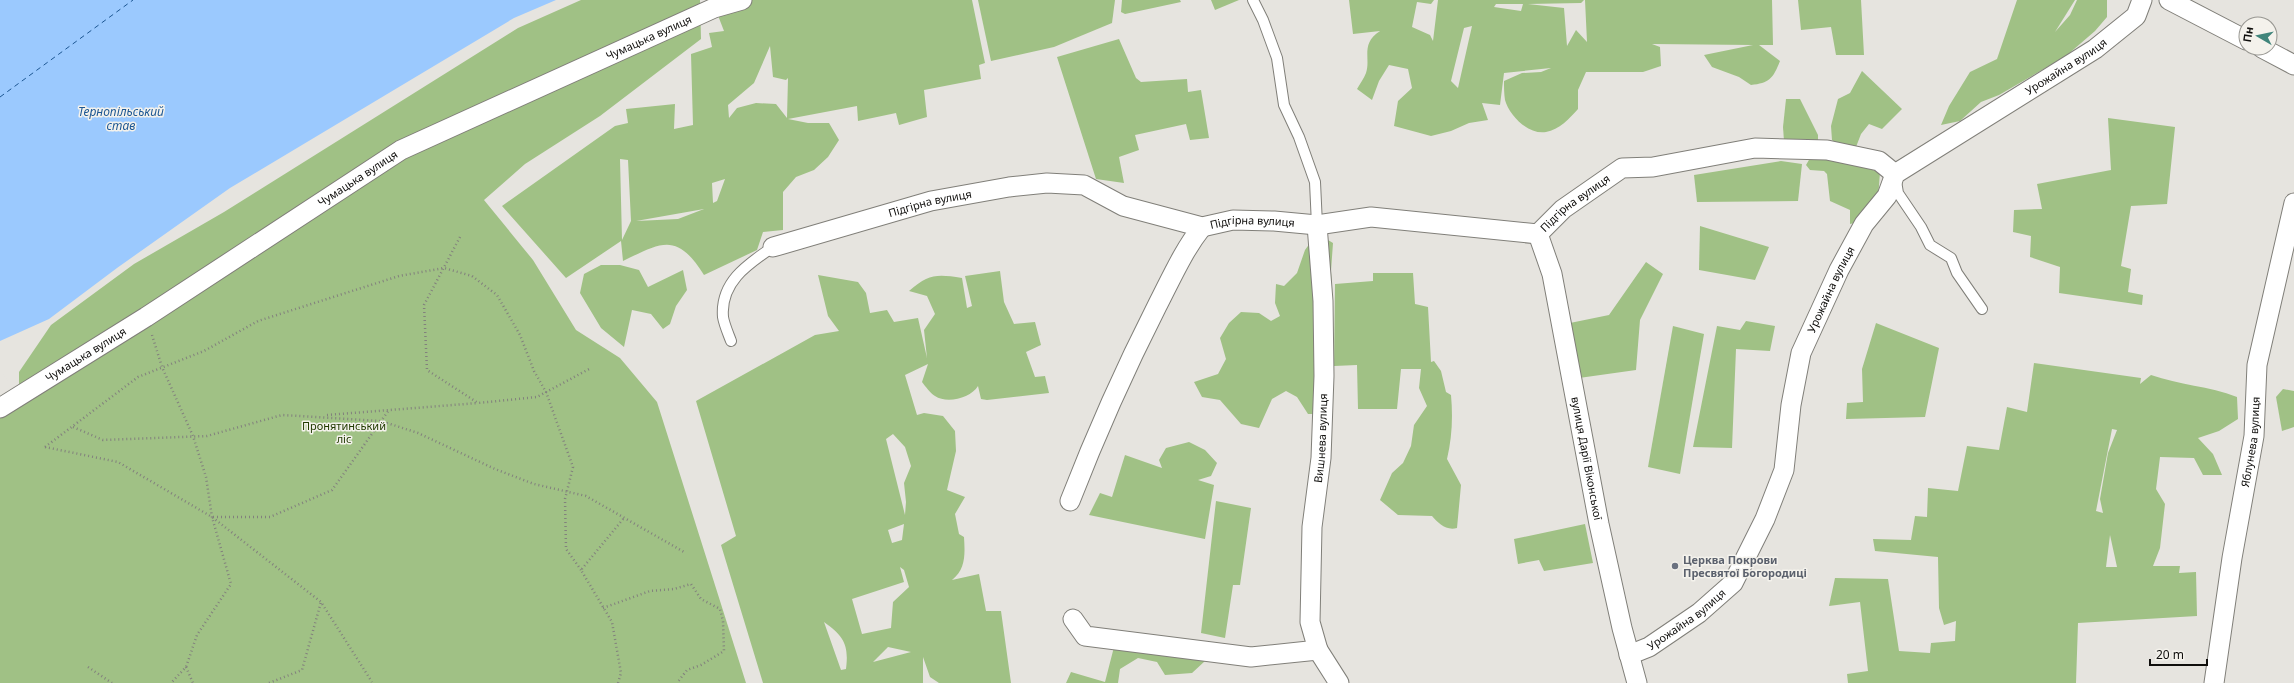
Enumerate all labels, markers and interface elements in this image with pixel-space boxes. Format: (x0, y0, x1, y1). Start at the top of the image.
street label: Чумацька вулиця (603, 11, 694, 63)
north arrow (2238, 16, 2278, 56)
text: Пн (2239, 25, 2256, 43)
street label: Урожайна вулиця (2022, 35, 2110, 98)
water label: Тернопільський став (78, 103, 164, 134)
street label: Чумацька вулиця (315, 146, 400, 210)
street label: Підгірна вулиця (1536, 171, 1613, 235)
street label: Підгірна вулиця (886, 186, 973, 220)
street label: Підгірна вулиця (1208, 212, 1295, 232)
street label: Урожайна вулиця (1803, 243, 1858, 335)
street label: Чумацька вулиця (42, 323, 129, 385)
street label: Вишнева вулиця (1310, 393, 1330, 484)
street label: вулиця Дарії Віконської (1568, 395, 1606, 521)
street label: Яблунева вулиця (2237, 396, 2263, 488)
park label: Пронятинський ліс (302, 418, 386, 446)
place label: Церква Покрови Пресвятої Богородиці (1683, 552, 1807, 580)
marker: Церква Покрови Пресвятої Богородиці (1670, 561, 1680, 571)
street label: Урожайна вулиця (1644, 585, 1728, 653)
scale bar (2150, 641, 2207, 667)
text: 20 m (2156, 646, 2184, 663)

